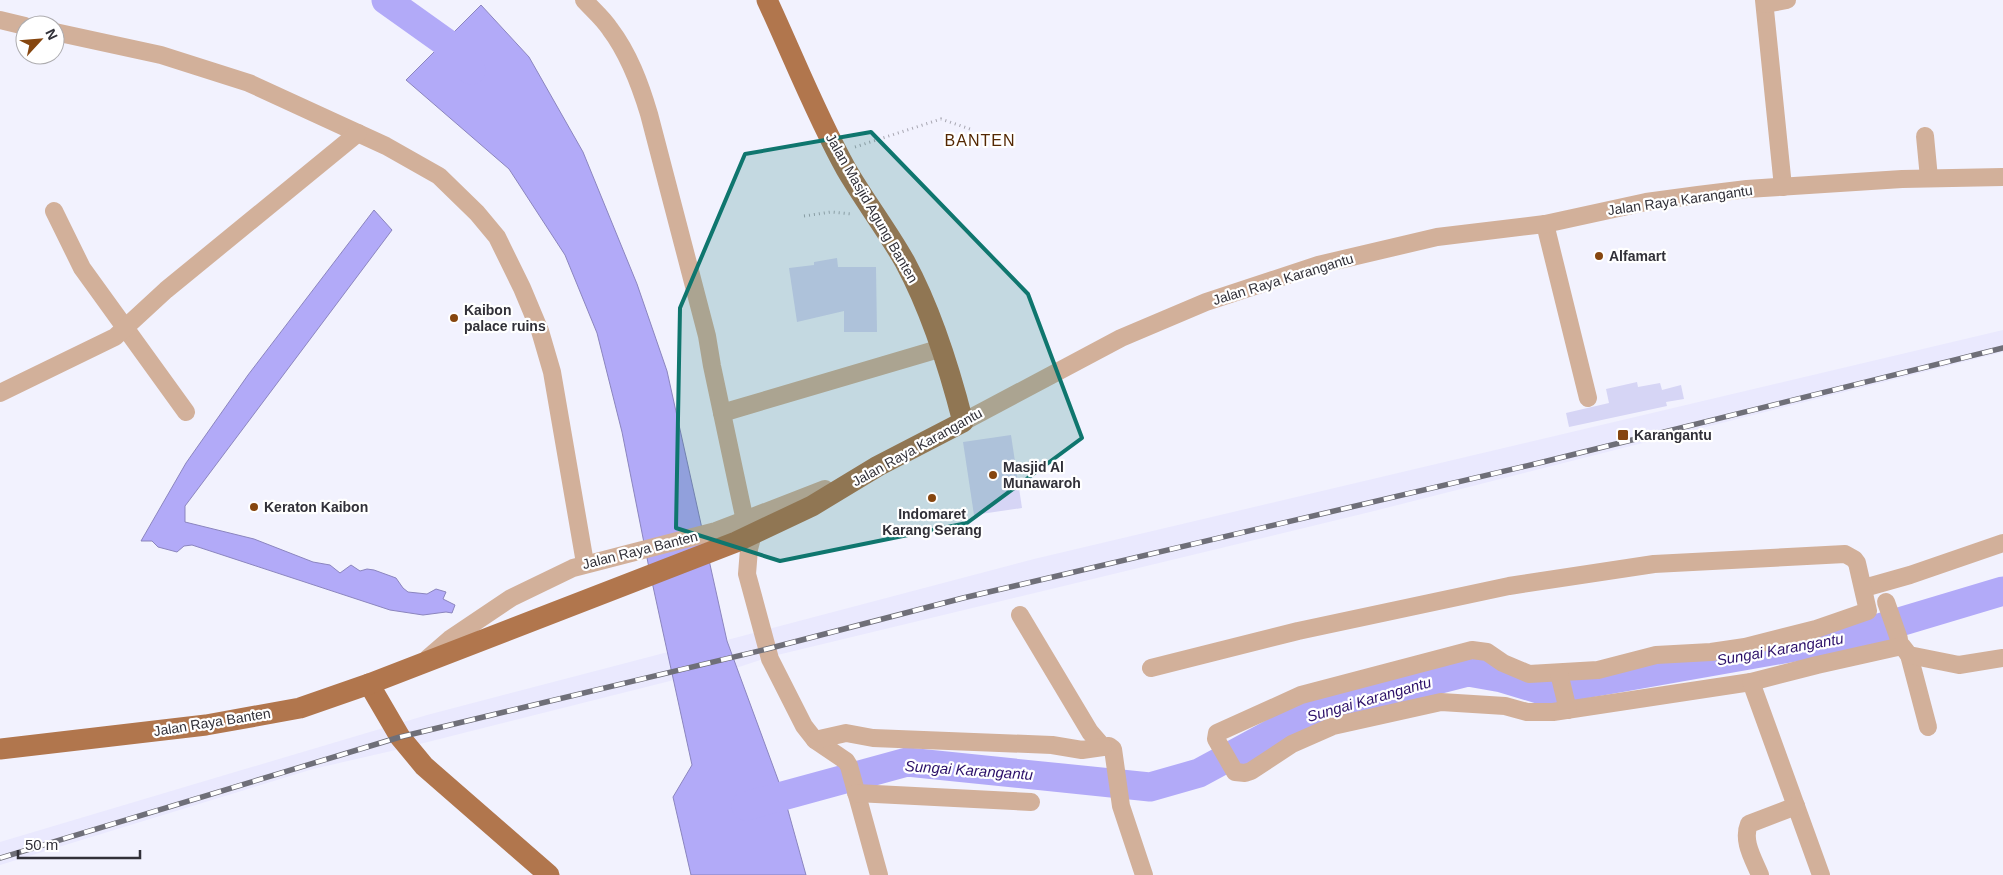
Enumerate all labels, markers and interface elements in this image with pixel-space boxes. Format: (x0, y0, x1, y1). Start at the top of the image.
north arrow (15, 15, 65, 65)
text: N (42, 26, 61, 42)
street label: Jalan Masjid Agung Banten (823, 131, 921, 285)
district label: BANTEN (945, 132, 1015, 149)
street label: Jalan Raya Karangantu (1606, 182, 1754, 218)
place label: Alfamart (1609, 248, 1666, 264)
street label: Jalan Raya Karangantu (1211, 250, 1355, 308)
marker: Alfamart (1593, 250, 1605, 262)
place label: Kaibon palace ruins (464, 302, 546, 334)
marker: Kaibon palace ruins (448, 312, 460, 324)
street label: Jalan Raya Karangantu (849, 405, 985, 489)
place label: Karangantu (1634, 427, 1712, 443)
marker: Karangantu (1616, 428, 1630, 442)
place label: Masjid Al Munawaroh (1003, 459, 1081, 491)
marker: Masjid Al Munawaroh (987, 469, 999, 481)
marker: Indomaret Karang Serang (926, 492, 938, 504)
place label: Keraton Kaibon (264, 499, 368, 515)
marker: Keraton Kaibon (248, 501, 260, 513)
place label: Indomaret Karang Serang (882, 506, 982, 538)
street label: Jalan Raya Banten (581, 528, 699, 572)
water label: Sungai Karangantu (1715, 629, 1845, 669)
water label: Sungai Karangantu (1305, 673, 1434, 725)
street label: Jalan Raya Banten (152, 705, 272, 739)
water label: Sungai Karangantu (904, 757, 1034, 783)
scale bar (18, 828, 140, 860)
text: 50 m (25, 836, 58, 853)

